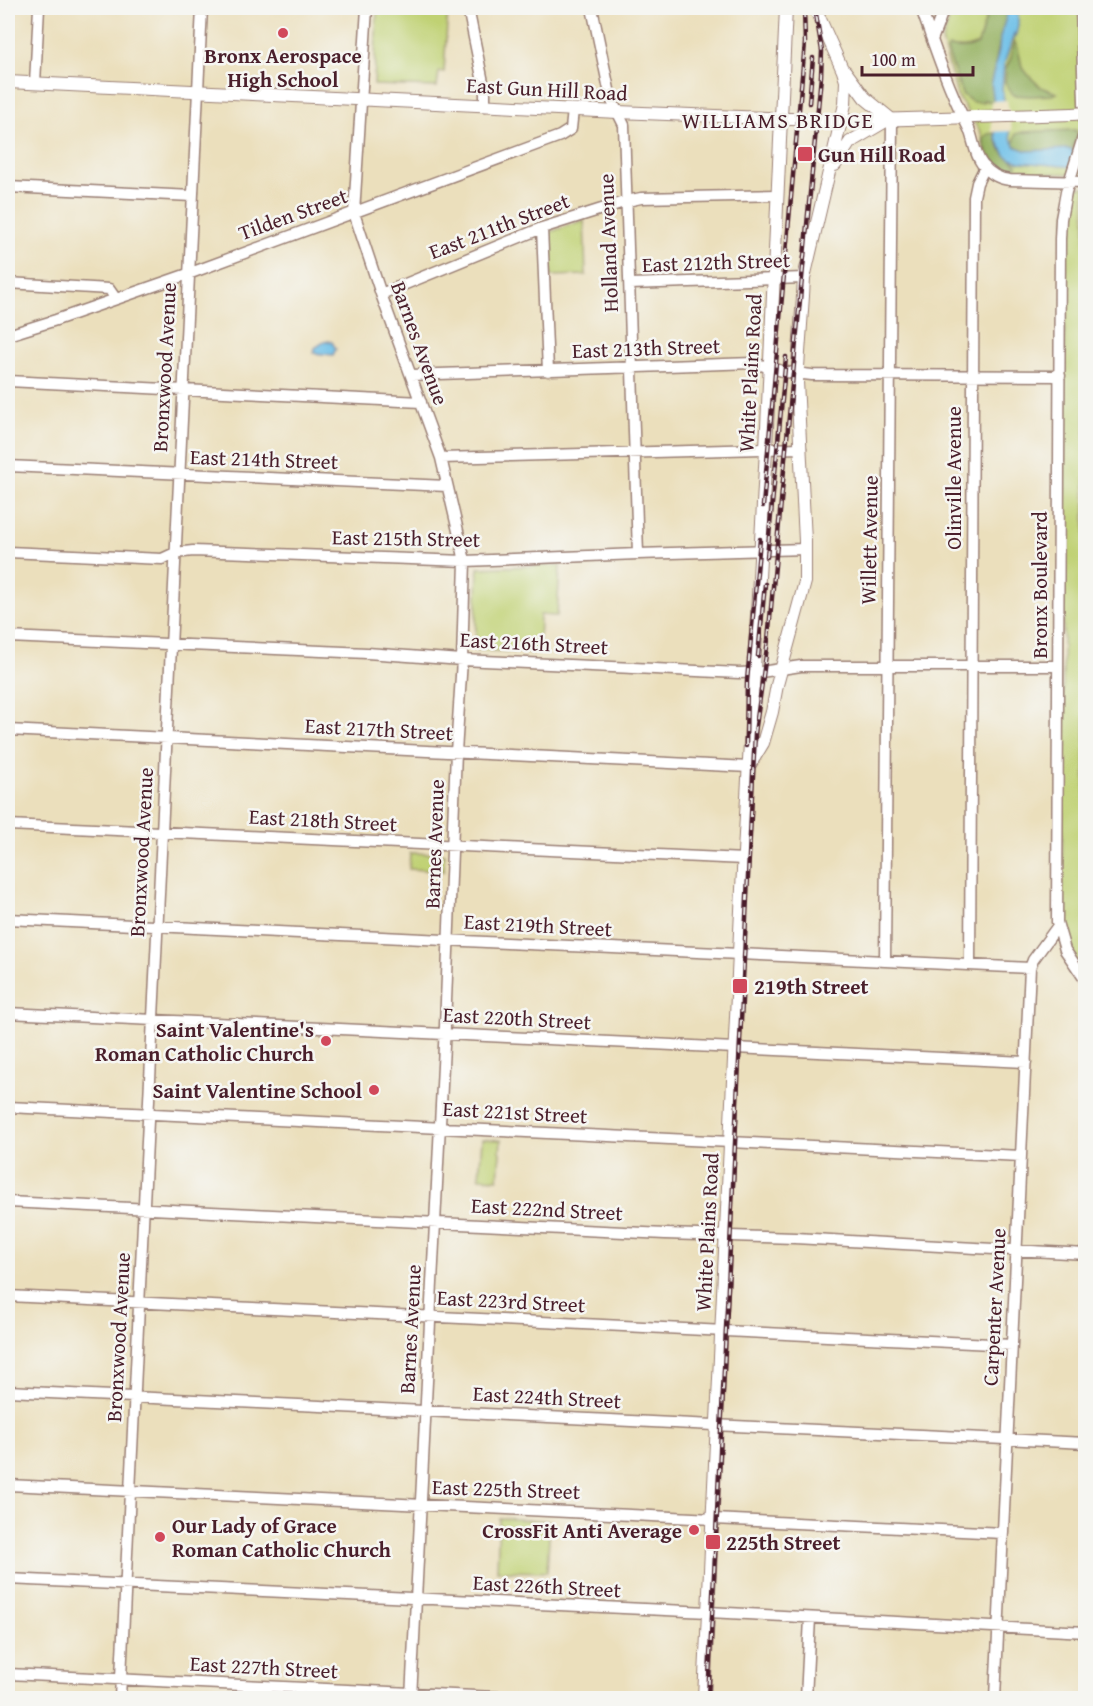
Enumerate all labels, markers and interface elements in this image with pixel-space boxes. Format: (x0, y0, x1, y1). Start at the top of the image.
marker: Bronx Aerospace High School (276, 26, 290, 40)
scale bar (862, 39, 973, 77)
place label: Bronx Aerospace High School (204, 40, 362, 95)
text: 100 m (871, 46, 916, 73)
street label: East Gun Hill Road (466, 69, 629, 109)
district label: WILLIAMS BRIDGE (682, 104, 874, 136)
place label: Gun Hill Road (818, 139, 946, 170)
marker: Gun Hill Road (796, 145, 814, 163)
street label: Holland Avenue (590, 173, 626, 313)
street label: Tilden Street (234, 180, 352, 248)
street label: East 211th Street (424, 185, 574, 267)
street label: East 212th Street (641, 244, 791, 280)
street label: Barnes Avenue (383, 277, 457, 409)
street label: Bronxwood Avenue (144, 281, 184, 453)
street label: White Plains Road (730, 292, 770, 453)
street label: East 213th Street (571, 330, 721, 366)
street label: Olinville Avenue (938, 406, 969, 550)
street label: East 214th Street (189, 441, 339, 477)
street label: Willett Avenue (852, 475, 886, 605)
street label: Bronx Boulevard (1024, 510, 1055, 659)
street label: East 215th Street (332, 521, 481, 555)
street label: East 216th Street (459, 624, 609, 662)
street label: East 217th Street (304, 710, 454, 748)
street label: Bronxwood Avenue (121, 766, 161, 938)
street label: Barnes Avenue (416, 779, 452, 909)
street label: East 218th Street (248, 801, 398, 839)
street label: East 219th Street (463, 906, 613, 944)
place label: 219th Street (754, 971, 869, 1002)
marker: 219th Street (731, 977, 749, 995)
street label: East 220th Street (442, 999, 592, 1037)
place label: Saint Valentine's Roman Catholic Church (95, 1014, 315, 1069)
marker: Saint Valentine's Roman Catholic Church (319, 1034, 333, 1048)
place label: Saint Valentine School (152, 1075, 362, 1106)
marker: Saint Valentine School (367, 1083, 381, 1097)
street label: East 221st Street (442, 1093, 589, 1131)
street label: White Plains Road (687, 1151, 727, 1312)
street label: East 222nd Street (470, 1190, 624, 1228)
street label: Carpenter Avenue (974, 1227, 1014, 1387)
street label: Bronxwood Avenue (98, 1251, 138, 1423)
street label: Barnes Avenue (391, 1263, 429, 1395)
street label: East 223rd Street (436, 1282, 587, 1320)
street label: East 224th Street (472, 1378, 622, 1416)
street label: East 225th Street (431, 1471, 581, 1507)
place label: Our Lady of Grace Roman Catholic Church (172, 1510, 392, 1565)
place label: CrossFit Anti Average (482, 1515, 682, 1546)
marker: CrossFit Anti Average (687, 1523, 701, 1537)
place label: 225th Street (726, 1527, 841, 1558)
marker: Our Lady of Grace Roman Catholic Church (153, 1530, 167, 1544)
marker: 225th Street (704, 1533, 722, 1551)
street label: East 226th Street (472, 1567, 622, 1605)
street label: East 227th Street (189, 1648, 339, 1686)

